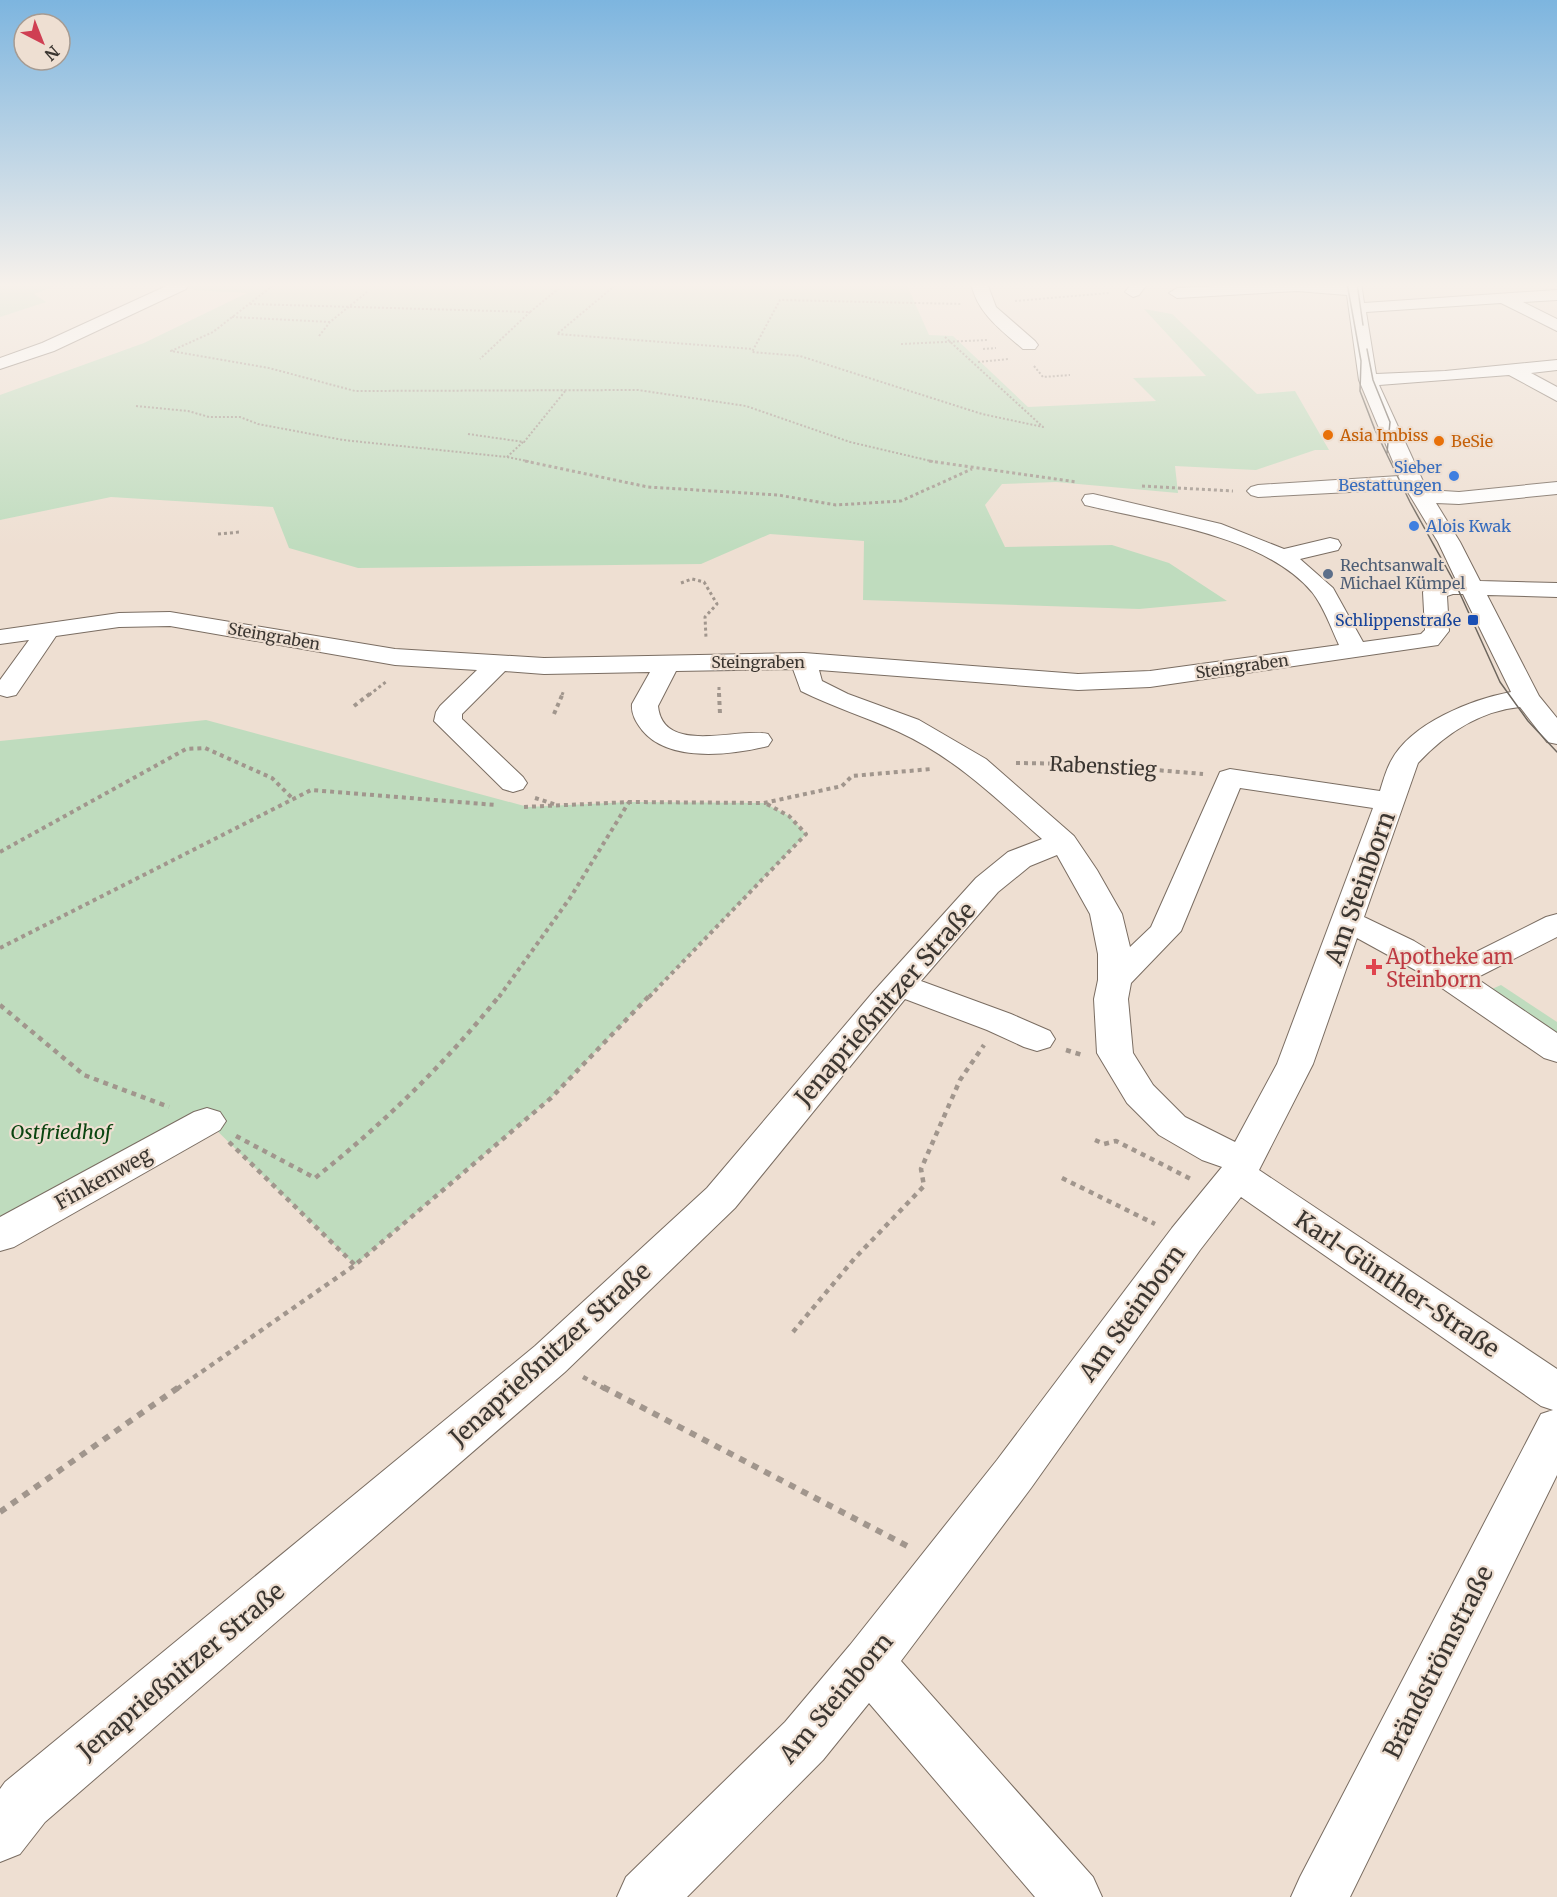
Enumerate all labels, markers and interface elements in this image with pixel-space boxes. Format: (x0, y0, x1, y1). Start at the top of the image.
north arrow (12, 12, 72, 72)
text: N (40, 41, 63, 65)
place label: Asia Imbiss (1339, 425, 1429, 445)
marker: Asia Imbiss (1321, 428, 1335, 442)
place label: BeSie (1451, 431, 1493, 451)
marker: BeSie (1432, 434, 1446, 448)
place label: Sieber Bestattungen (1338, 457, 1442, 495)
marker: Sieber Bestattungen (1447, 469, 1461, 483)
place label: Alois Kwak (1425, 516, 1512, 536)
marker: Alois Kwak (1407, 519, 1421, 533)
place label: Rechtsanwalt Michael Kümpel (1340, 555, 1465, 593)
marker: Rechtsanwalt Michael Kümpel (1321, 567, 1335, 581)
place label: Schlippenstraße (1335, 610, 1461, 630)
marker: Schlippenstraße (1466, 613, 1480, 627)
street label: Steingraben (226, 618, 322, 654)
street label: Steingraben (1194, 650, 1290, 682)
street label: Steingraben (711, 652, 805, 672)
street label: Rabenstieg (1049, 751, 1157, 781)
street label: Am Steinborn (1318, 807, 1402, 970)
street label: Jenaprießnitzer Straße (787, 896, 982, 1113)
place label: Apotheke am Steinborn (1385, 944, 1514, 992)
marker: Apotheke am Steinborn (1367, 960, 1381, 974)
park label: Ostfriedhof (10, 1119, 114, 1144)
street label: Finkenweg (50, 1141, 156, 1215)
street label: Karl-Günther-Straße (1289, 1204, 1505, 1364)
street label: Am Steinborn (1072, 1239, 1192, 1388)
street label: Jenaprießnitzer Straße (442, 1255, 657, 1453)
street label: Brändströmstraße (1376, 1560, 1500, 1764)
street label: Jenaprießnitzer Straße (71, 1576, 291, 1767)
street label: Am Steinborn (772, 1626, 900, 1770)

